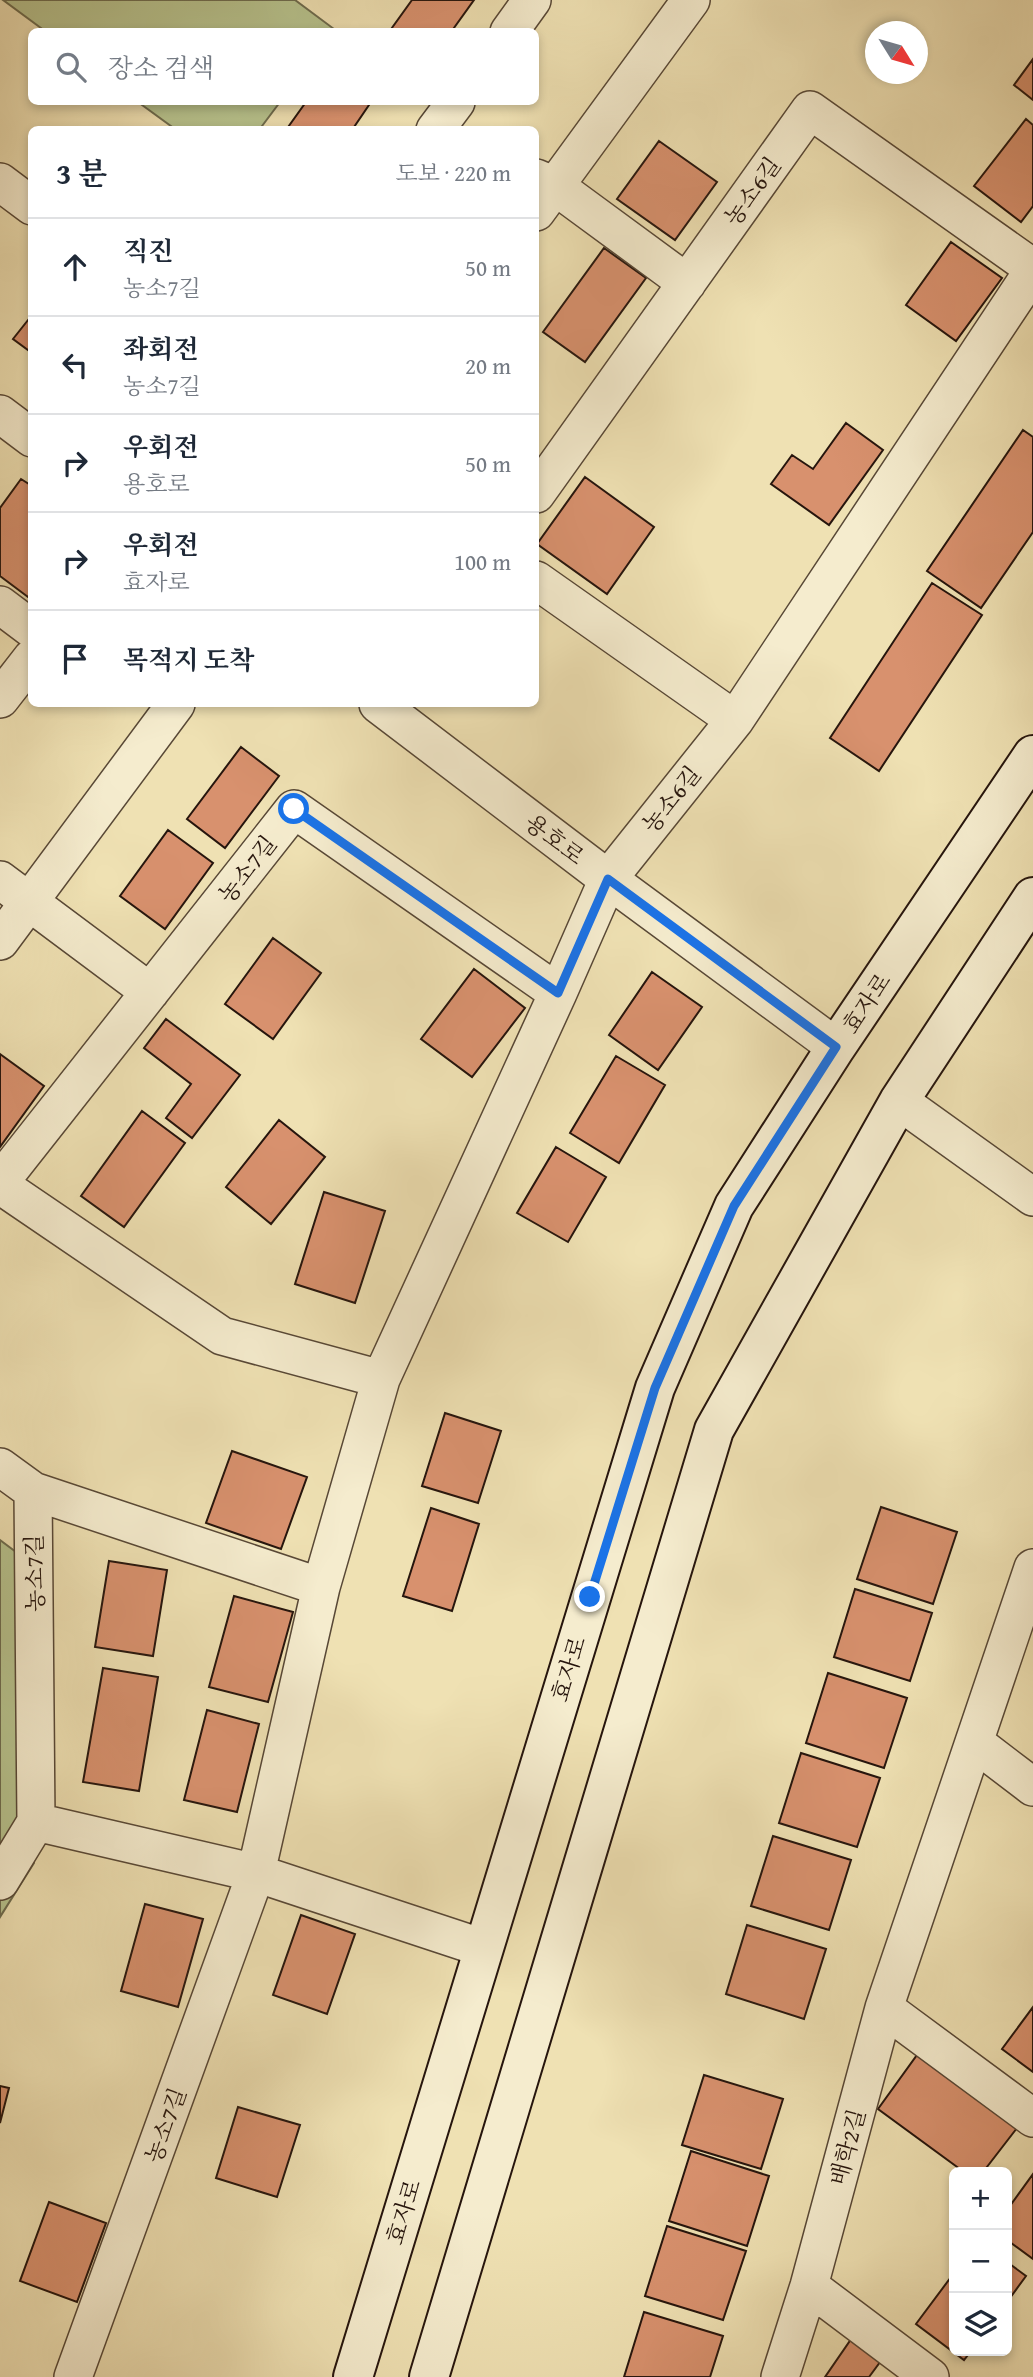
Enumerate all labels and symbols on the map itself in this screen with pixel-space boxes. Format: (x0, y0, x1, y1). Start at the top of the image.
north arrow (865, 21, 928, 84)
street label: 농소6길 (716, 150, 788, 232)
street label: 농소6길 (634, 758, 708, 840)
route start (278, 793, 309, 824)
street label: 용호로 (518, 806, 592, 872)
street label: 농소7길 (210, 828, 284, 910)
street label: 효자로 (834, 966, 898, 1040)
street label: 농소7길 (17, 1534, 51, 1612)
route end (574, 1581, 605, 1612)
street label: 효자로 (542, 1632, 594, 1706)
street label: 농소7길 (136, 2083, 194, 2167)
street label: 배학2길 (821, 2105, 873, 2189)
street label: 효자로 (377, 2175, 429, 2249)

